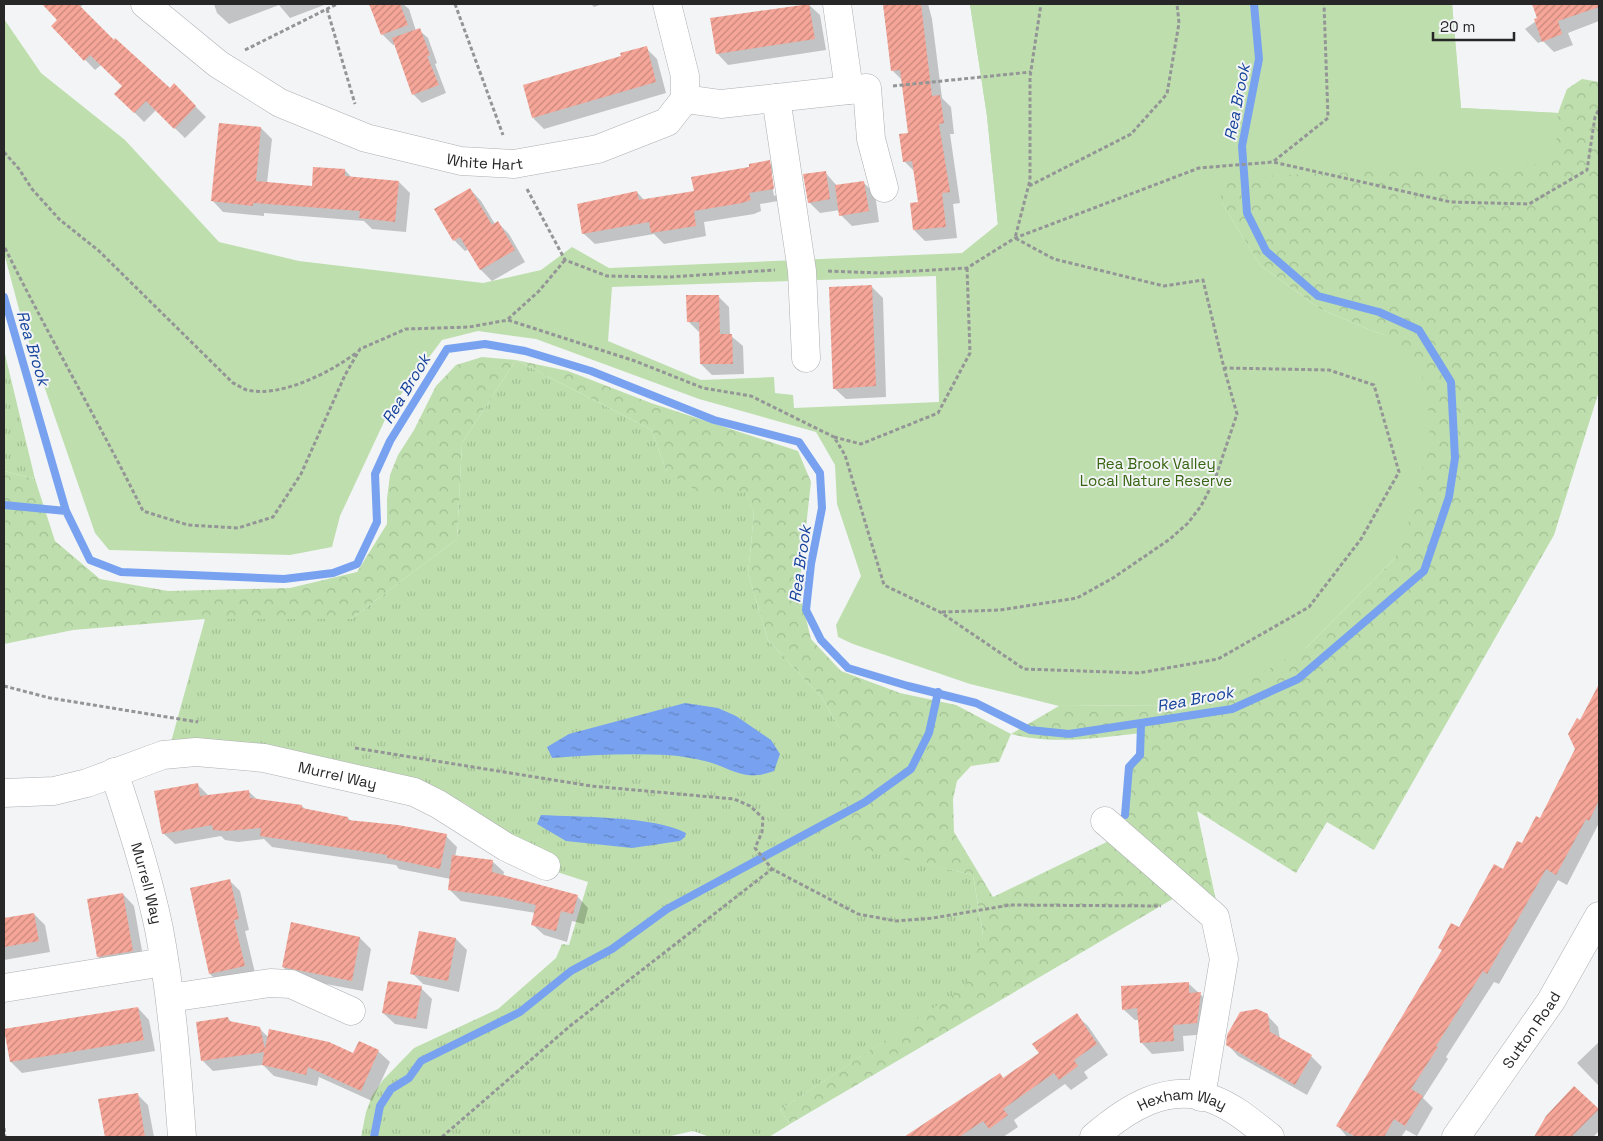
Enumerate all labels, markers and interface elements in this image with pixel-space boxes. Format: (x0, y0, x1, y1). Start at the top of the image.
scale bar (1433, 10, 1514, 42)
text: 20 m (1440, 17, 1475, 36)
water label: Rea Brook (1219, 60, 1255, 142)
street label: White Hart (445, 148, 524, 174)
water label: Rea Brook (12, 308, 55, 390)
water label: Rea Brook (377, 348, 436, 428)
park label: Rea Brook Valley Local Nature Reserve (1080, 454, 1232, 490)
water label: Rea Brook (784, 522, 816, 604)
water label: Rea Brook (1155, 681, 1237, 717)
street label: Murrel Way (297, 757, 379, 793)
street label: Murrell Way (127, 840, 167, 926)
street label: Sutton Road (1498, 988, 1564, 1072)
street label: Hexham Way (1134, 1084, 1230, 1114)

